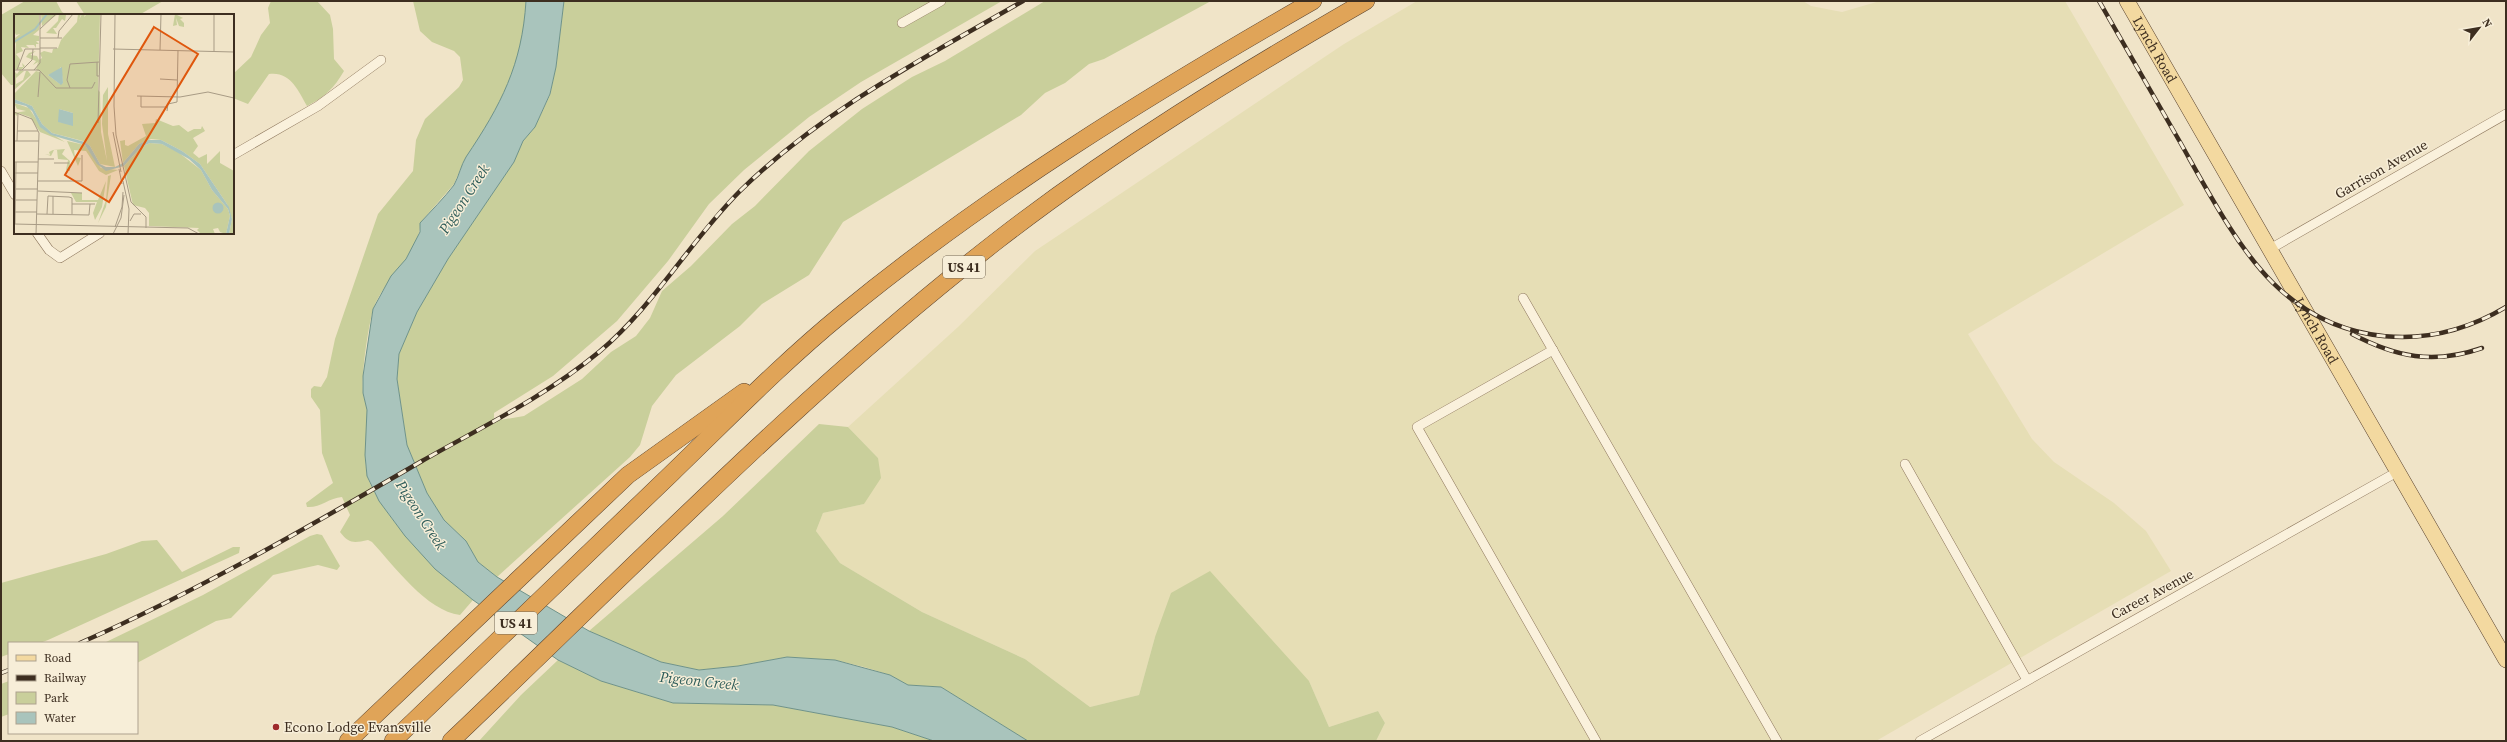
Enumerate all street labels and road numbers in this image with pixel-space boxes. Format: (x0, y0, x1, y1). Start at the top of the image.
street label: Lynch Road (2128, 13, 2182, 87)
street label: Garrison Avenue (2331, 134, 2431, 204)
road number: US 41 (943, 256, 985, 278)
street label: Lynch Road (2289, 293, 2344, 367)
street label: Career Avenue (2107, 564, 2197, 624)
road number: US 41 (495, 612, 537, 634)

